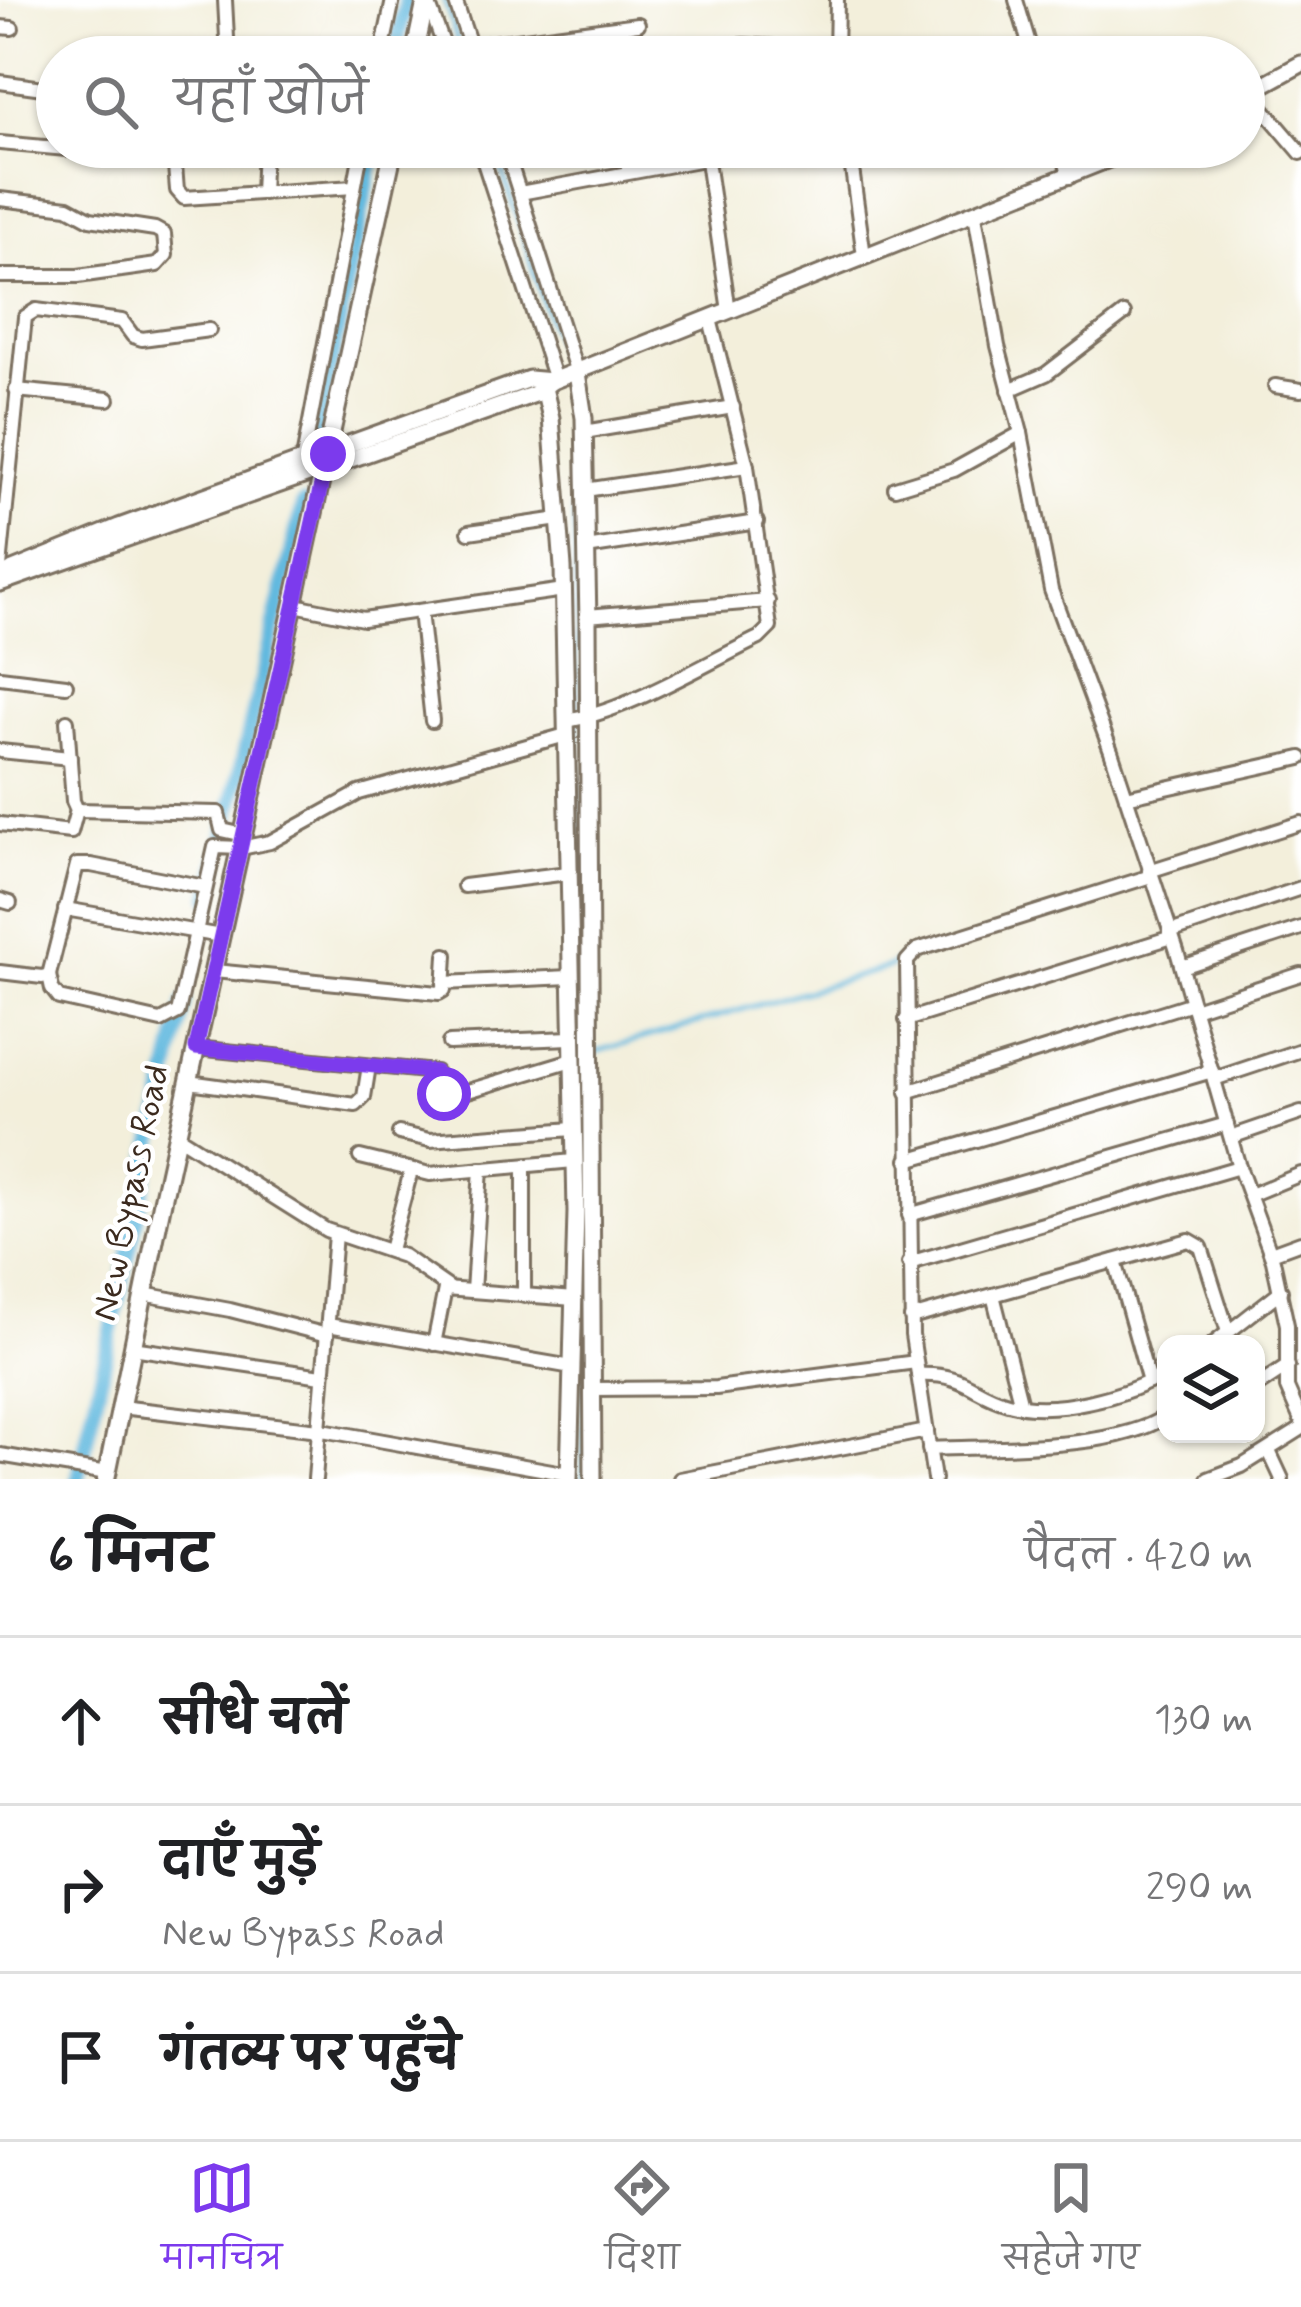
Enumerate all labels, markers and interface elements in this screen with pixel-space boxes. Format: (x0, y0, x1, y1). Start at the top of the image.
search box (36, 36, 1265, 168)
icon: search (78, 69, 144, 135)
text: यहाँ खोजें (174, 72, 368, 131)
route end (301, 427, 355, 481)
street label: New Bypass Road (82, 1061, 182, 1325)
route start (417, 1067, 471, 1121)
map controls (1157, 1335, 1265, 1443)
button: layers (1157, 1335, 1265, 1443)
text: 6 मिनट (48, 1524, 212, 1590)
text: पैदल · 420 m (1024, 1532, 1253, 1583)
icon: ahead (48, 1688, 114, 1754)
text: सीधे चलें (162, 1691, 347, 1750)
text: 130 m (1154, 1695, 1253, 1746)
text: दाएँ मुड़ें (162, 1833, 319, 1892)
icon: right (48, 1856, 114, 1922)
text: 290 m (1146, 1863, 1253, 1914)
text: New Bypass Road (162, 1909, 444, 1960)
icon: arrive (48, 2024, 114, 2090)
text: गंतव्य पर पहुँचे (162, 2027, 460, 2086)
tab: मानचित्र (161, 2155, 282, 2294)
tab: दिशा (605, 2155, 680, 2294)
tab: सहेजे गए (1002, 2155, 1140, 2294)

